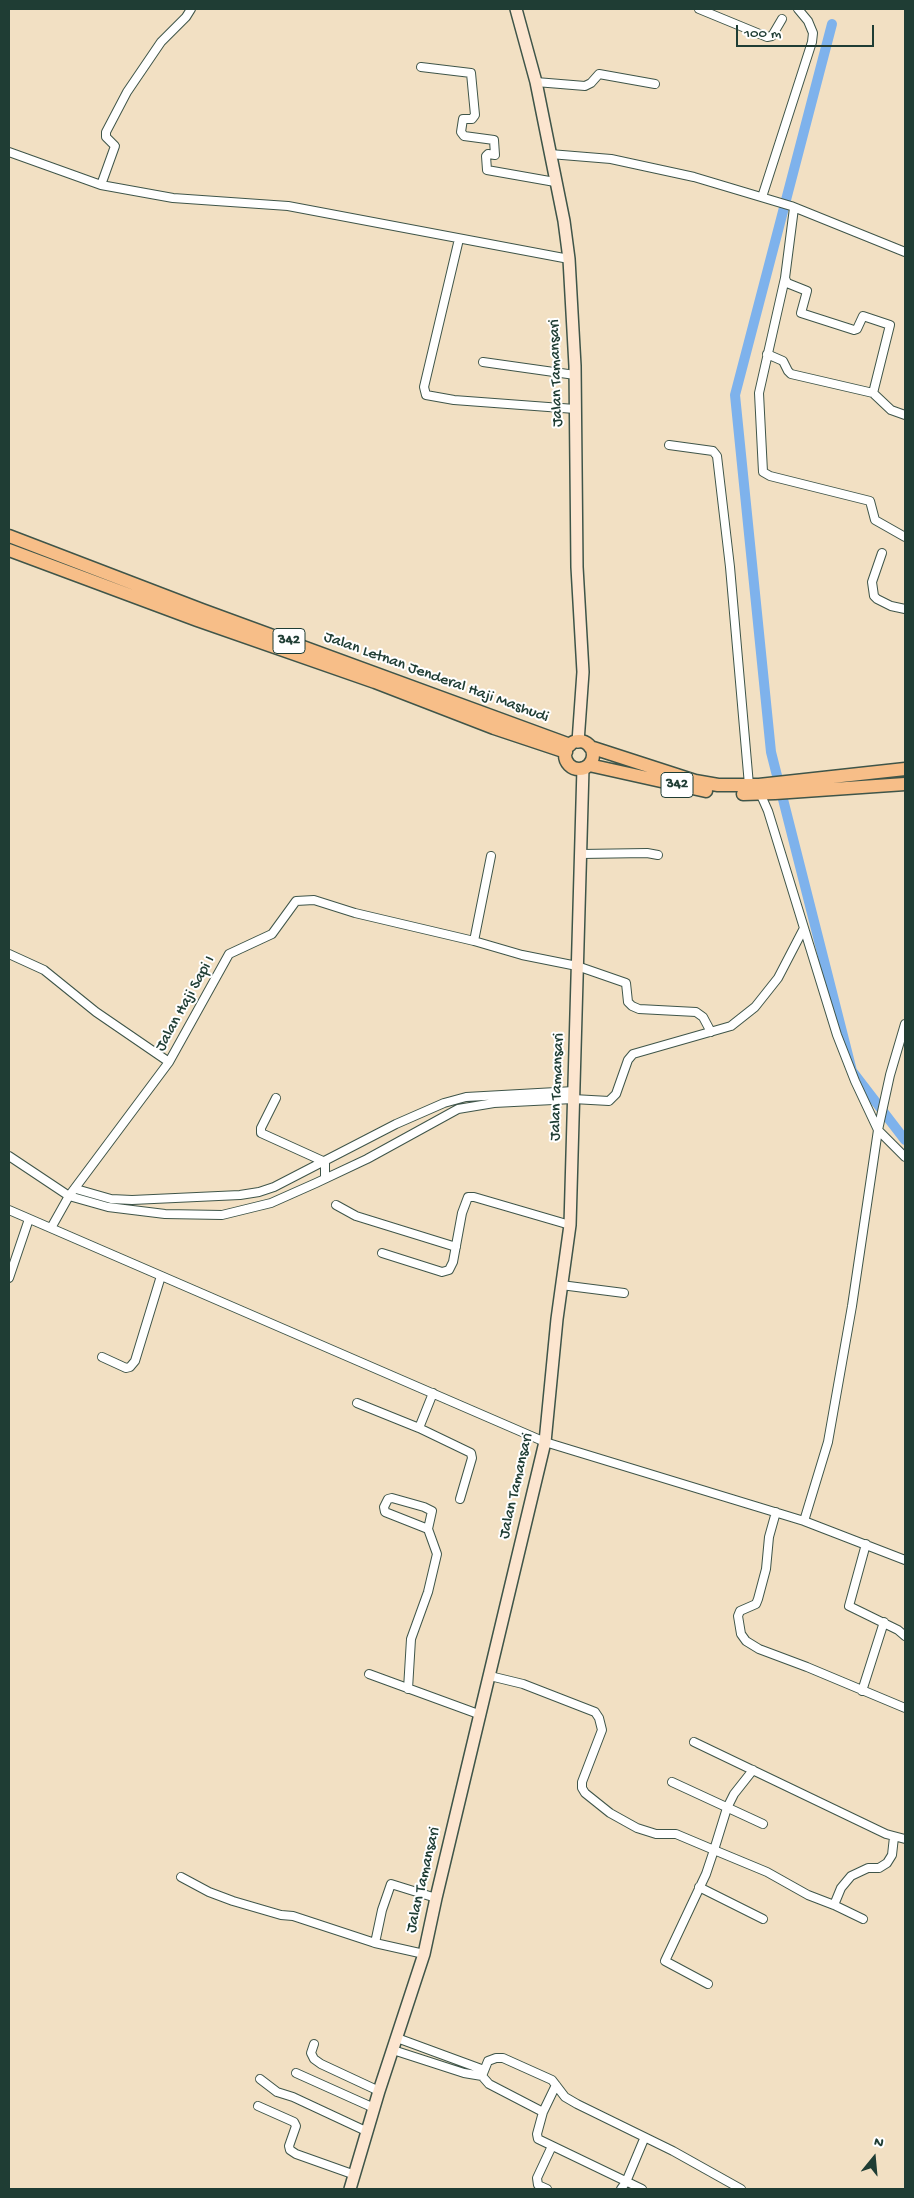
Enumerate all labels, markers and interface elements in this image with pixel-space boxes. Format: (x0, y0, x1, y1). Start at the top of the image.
scale bar (739, 15, 876, 47)
text: 100 m (744, 25, 781, 43)
street label: Jalan Tamansari (546, 319, 568, 427)
road number: 342 (273, 628, 305, 654)
street label: Jalan Letnan Jenderal Haji Mashudi (321, 628, 551, 728)
road number: 342 (661, 772, 693, 798)
street label: Jalan Haji Sapi I (152, 953, 220, 1055)
street label: Jalan Tamansari (547, 1033, 569, 1141)
street label: Jalan Tamansari (496, 1431, 538, 1541)
street label: Jalan Tamansari (403, 1825, 445, 1935)
north arrow (849, 2133, 899, 2183)
text: N (872, 2134, 885, 2153)

